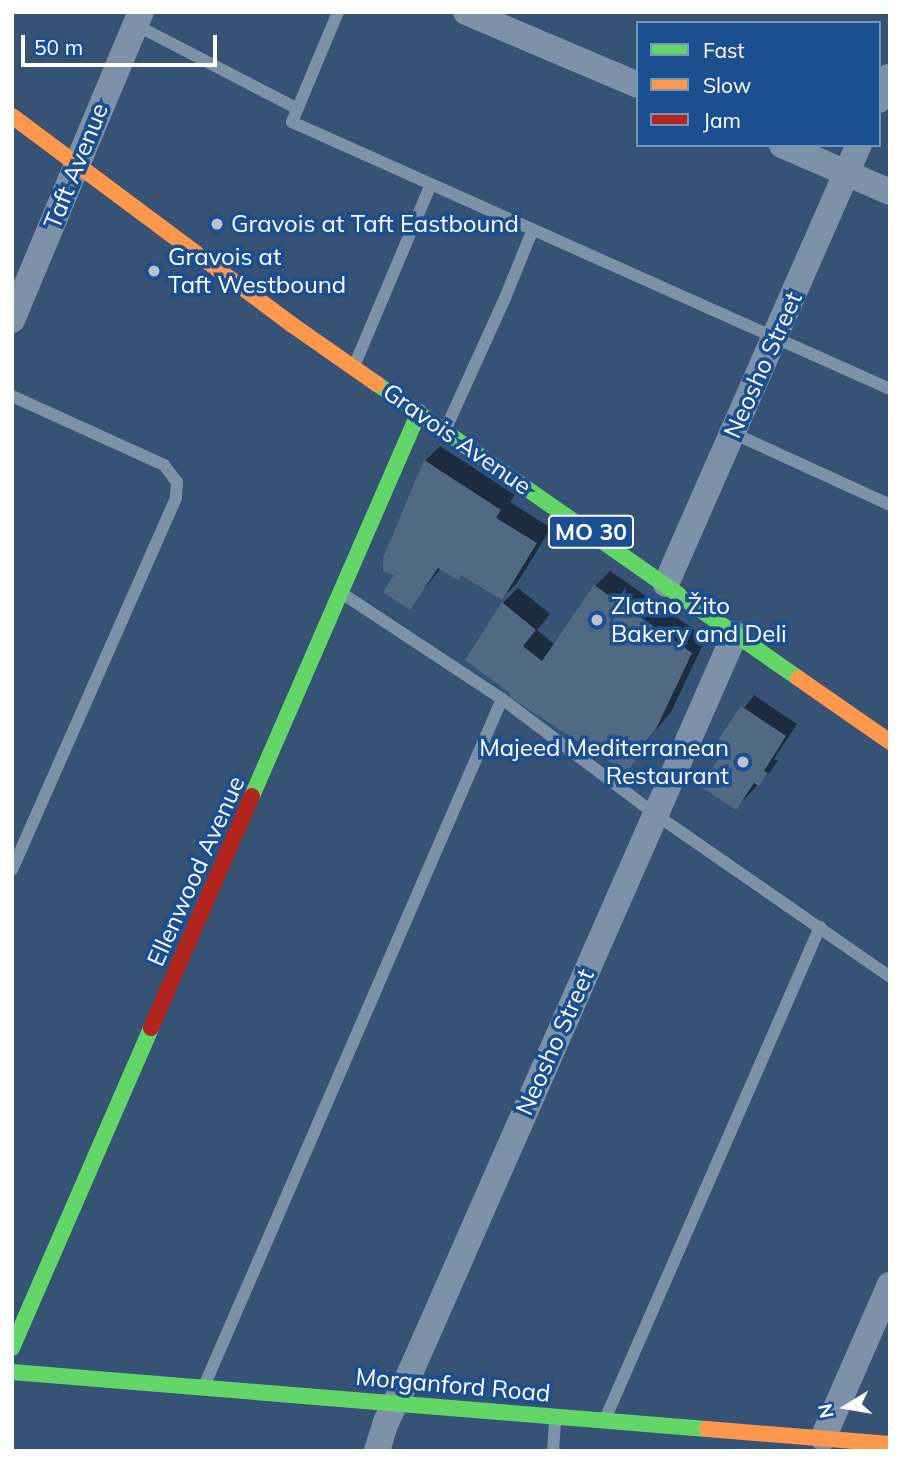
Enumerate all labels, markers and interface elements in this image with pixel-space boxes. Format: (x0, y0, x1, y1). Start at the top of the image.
scale bar (24, 21, 220, 65)
legend (636, 21, 881, 147)
text: 50 m (34, 34, 83, 60)
text: Fast (703, 37, 745, 63)
text: Slow (703, 72, 751, 98)
street label: Taft Avenue (38, 99, 114, 233)
text: Jam (703, 107, 741, 133)
place label: Gravois at Taft Eastbound (231, 210, 519, 238)
marker: Gravois at Taft Eastbound (209, 216, 225, 232)
place label: Gravois at Taft Westbound (168, 243, 346, 299)
marker: Gravois at Taft Westbound (146, 263, 162, 279)
street label: Neosho Street (718, 287, 808, 443)
street label: Gravois Avenue (377, 377, 537, 501)
road number: MO 30 (547, 512, 635, 552)
place label: Zlatno Žito Bakery and Deli (611, 592, 787, 648)
marker: Zlatno Žito Bakery and Deli (589, 612, 605, 628)
place label: Majeed Mediterranean Restaurant (479, 734, 729, 790)
marker: Majeed Mediterranean Restaurant (735, 754, 751, 770)
street label: Ellenwood Avenue (141, 772, 251, 970)
street label: Neosho Street (510, 964, 600, 1120)
street label: Morganford Road (354, 1362, 552, 1408)
north arrow (811, 1372, 881, 1442)
text: N (812, 1402, 839, 1420)

